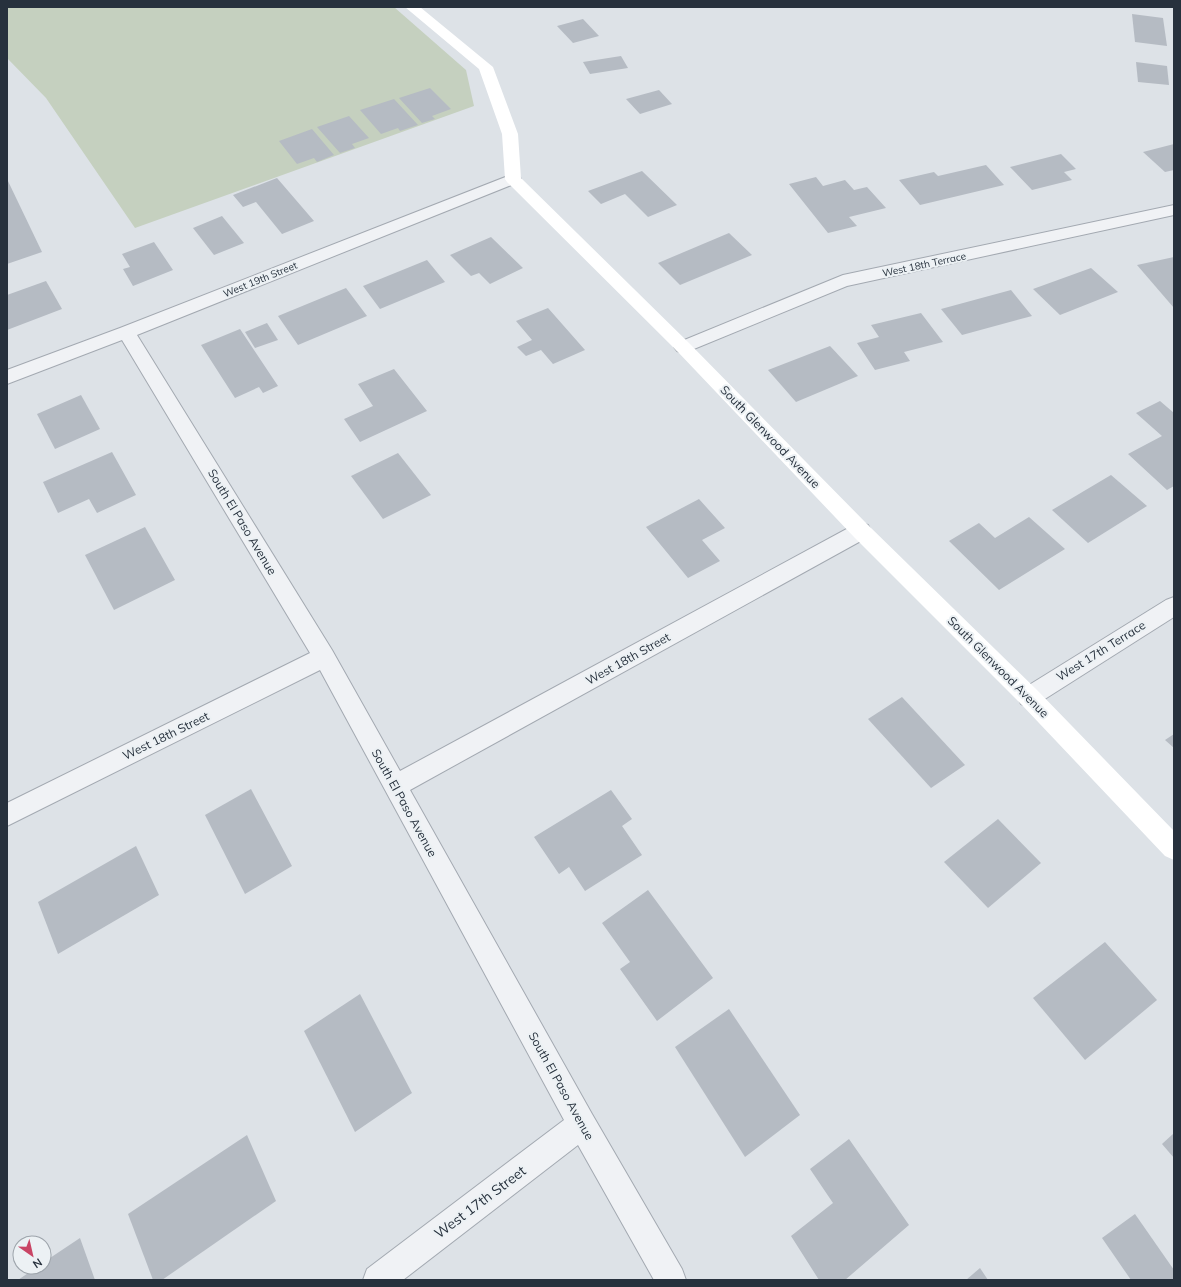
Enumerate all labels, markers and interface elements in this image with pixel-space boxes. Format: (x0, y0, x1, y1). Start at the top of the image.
street label: West 18th Terrace (881, 249, 967, 280)
street label: West 19th Street (221, 259, 300, 300)
street label: South Glenwood Avenue (717, 382, 823, 491)
street label: South El Paso Avenue (205, 466, 280, 578)
street label: South Glenwood Avenue (945, 613, 1052, 720)
street label: West 17th Terrace (1053, 617, 1148, 684)
street label: West 18th Street (583, 629, 673, 688)
street label: West 18th Street (120, 708, 211, 763)
street label: South El Paso Avenue (369, 746, 440, 859)
street label: South El Paso Avenue (526, 1029, 597, 1142)
street label: West 17th Street (431, 1162, 529, 1242)
north arrow (12, 1235, 52, 1275)
text: N (30, 1255, 45, 1271)

